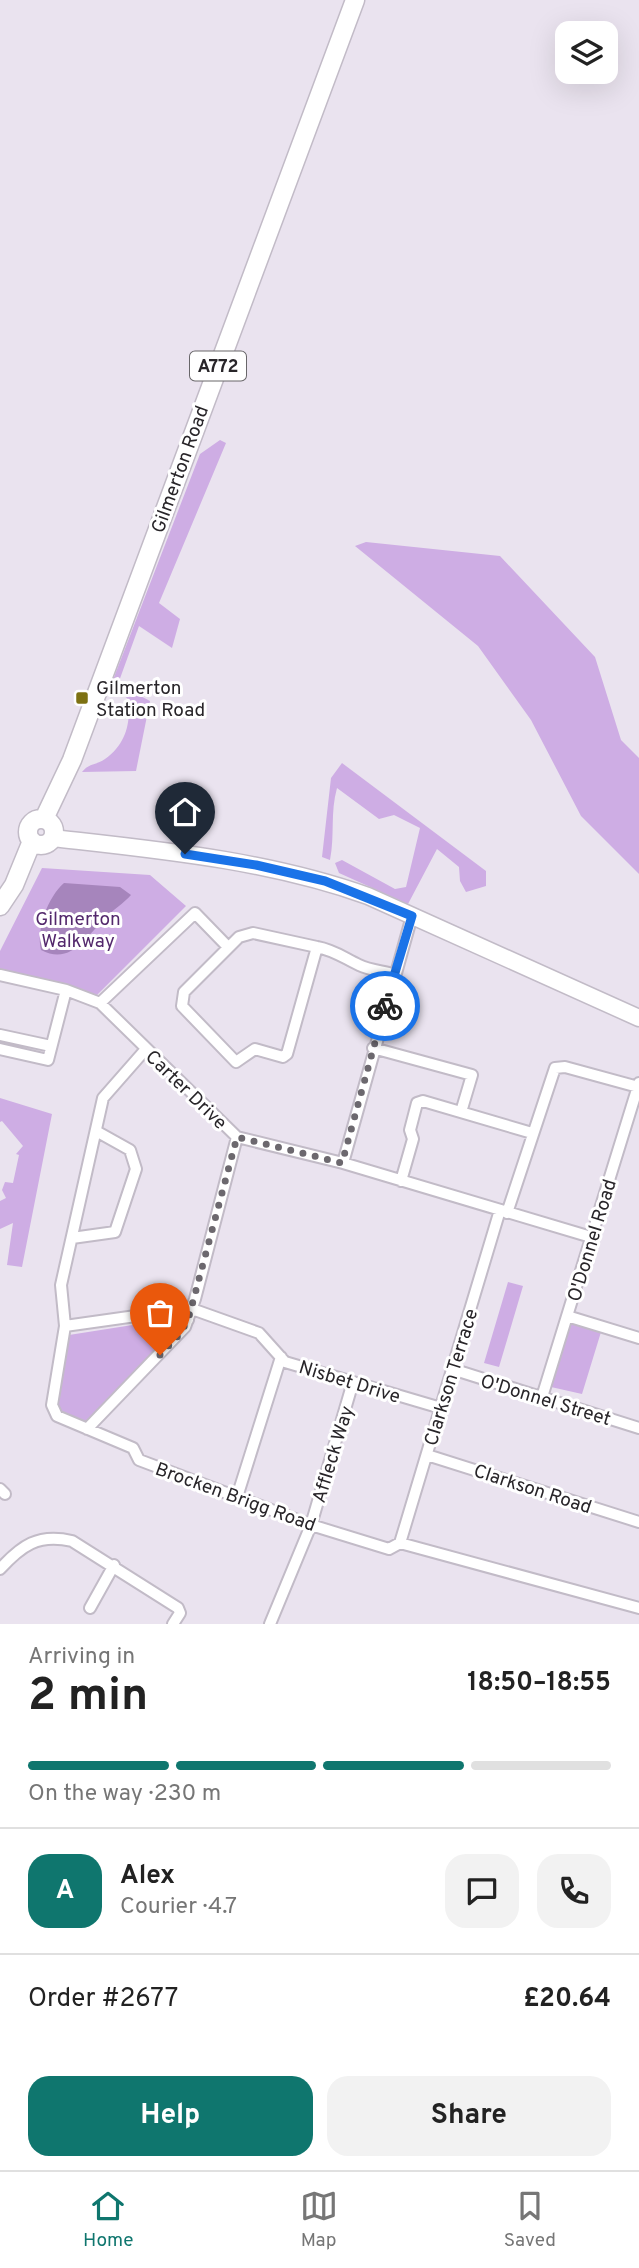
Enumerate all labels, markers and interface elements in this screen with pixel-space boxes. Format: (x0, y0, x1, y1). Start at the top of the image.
map controls (555, 21, 618, 84)
button: layers (555, 21, 618, 84)
road number: A772 (190, 352, 246, 380)
street label: Gilmerton Road (147, 403, 215, 537)
place label: Gilmerton Station Road (96, 677, 205, 723)
marker: Gilmerton Station Road (74, 690, 90, 706)
pin (155, 782, 215, 854)
icon: home (166, 793, 204, 831)
park label: Gilmerton Walkway (35, 908, 121, 954)
courier (350, 971, 420, 1041)
icon: bike (366, 987, 404, 1025)
street label: Carter Drive (140, 1046, 232, 1135)
street label: O'Donnel Road (563, 1176, 623, 1305)
pin (130, 1283, 190, 1355)
icon: bag (141, 1294, 179, 1332)
street label: Clarkson Terrace (420, 1306, 484, 1449)
street label: Nisbet Drive (296, 1356, 403, 1410)
street label: O'Donnel Street (477, 1370, 614, 1432)
street label: Affleck Way (308, 1403, 360, 1506)
street label: Brocken Brigg Road (152, 1458, 319, 1538)
street label: Clarkson Road (470, 1459, 595, 1520)
text: Arriving in (28, 1643, 135, 1672)
text: 18:50–18:55 (467, 1667, 611, 1700)
text: 2 min (28, 1668, 148, 1727)
text: On the way · 230 m (28, 1780, 221, 1809)
button: chat (445, 1854, 519, 1928)
button: phone (537, 1854, 611, 1928)
text: Alex (120, 1860, 175, 1893)
text: A (56, 1875, 74, 1908)
text: Courier · 4.7 (120, 1893, 237, 1922)
text: Order #2677 (28, 1983, 178, 2016)
text: £20.64 (523, 1983, 611, 2016)
button: Help (28, 2076, 313, 2156)
button: Share (327, 2076, 611, 2156)
tab: Home (83, 2187, 134, 2253)
tab: Map (300, 2187, 338, 2253)
tab: Saved (504, 2187, 556, 2253)

